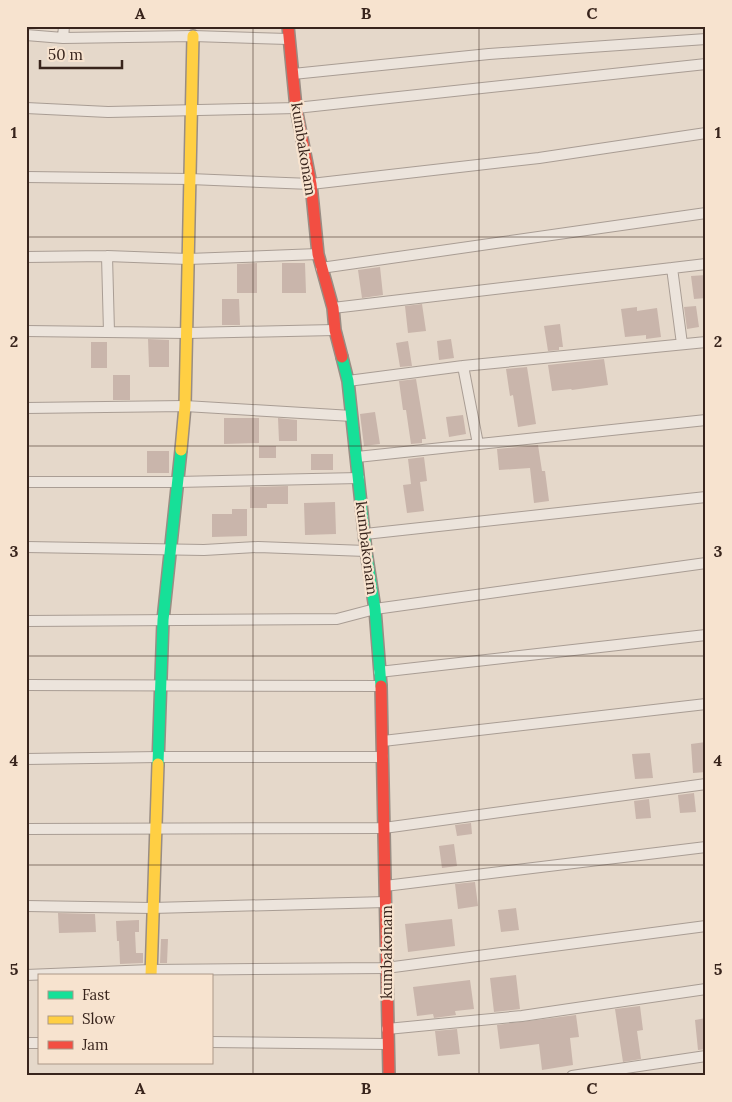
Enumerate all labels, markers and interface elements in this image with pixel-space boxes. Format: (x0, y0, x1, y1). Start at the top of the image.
text: A (135, 3, 146, 23)
text: B (361, 3, 372, 23)
text: C (586, 3, 598, 23)
scale bar (40, 38, 122, 70)
text: 50 m (48, 45, 83, 64)
street label: kumbakonam (287, 101, 321, 197)
text: 1 (11, 122, 17, 142)
text: 1 (715, 122, 721, 142)
text: 2 (10, 331, 18, 351)
text: 2 (714, 331, 722, 351)
street label: kumbakonam (352, 500, 382, 596)
text: 3 (10, 541, 19, 561)
text: 3 (714, 541, 723, 561)
text: 4 (10, 750, 19, 770)
text: 4 (714, 750, 723, 770)
street label: kumbakonam (377, 905, 396, 999)
text: 5 (10, 959, 19, 979)
text: 5 (714, 959, 723, 979)
legend (38, 974, 212, 1064)
text: Fast (82, 985, 110, 1004)
text: Slow (82, 1009, 115, 1028)
text: Jam (81, 1035, 109, 1054)
text: A (135, 1078, 146, 1098)
text: B (361, 1078, 372, 1098)
text: C (586, 1078, 598, 1098)

